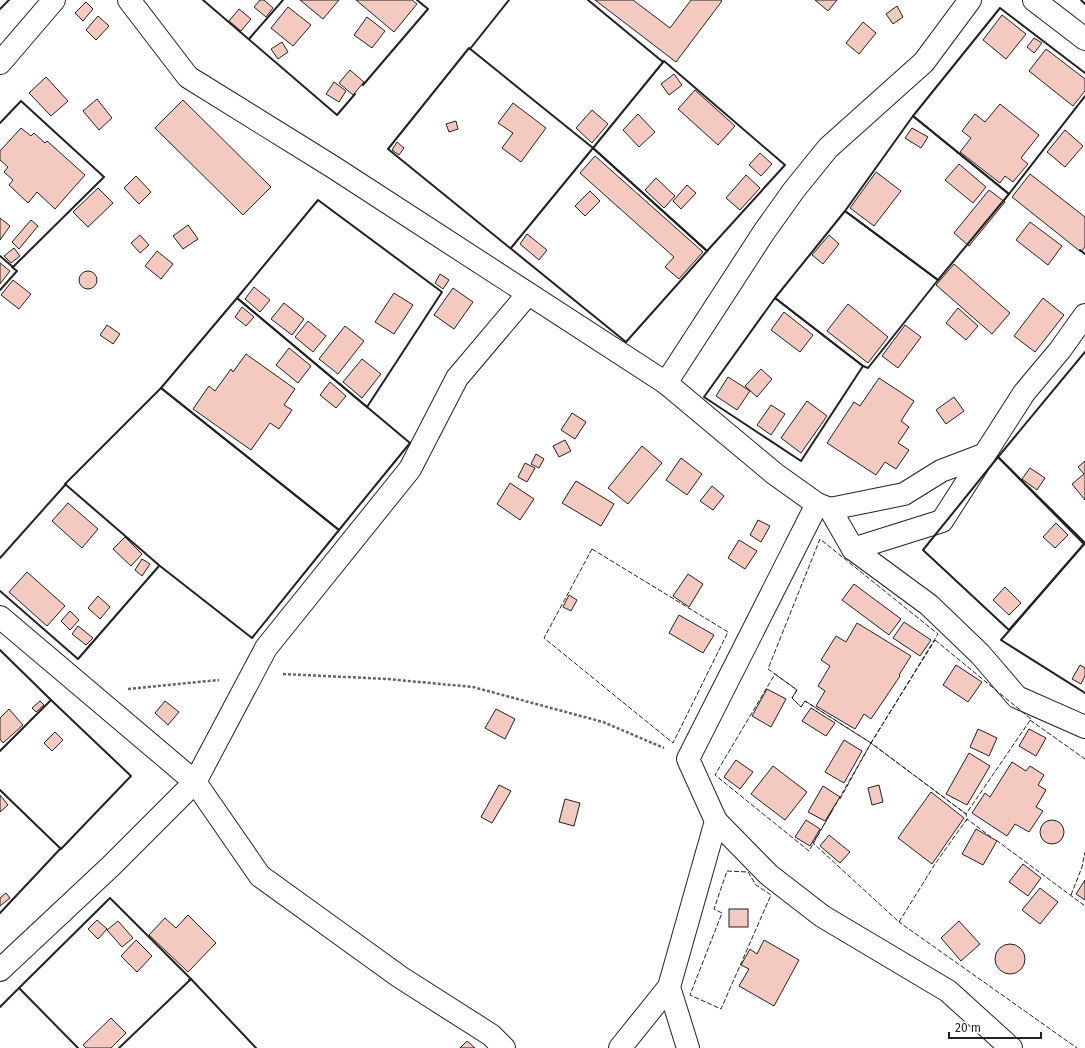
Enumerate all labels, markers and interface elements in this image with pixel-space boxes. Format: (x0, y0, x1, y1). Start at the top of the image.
scale bar (949, 1014, 1041, 1040)
text: 20 m (955, 1021, 981, 1035)

